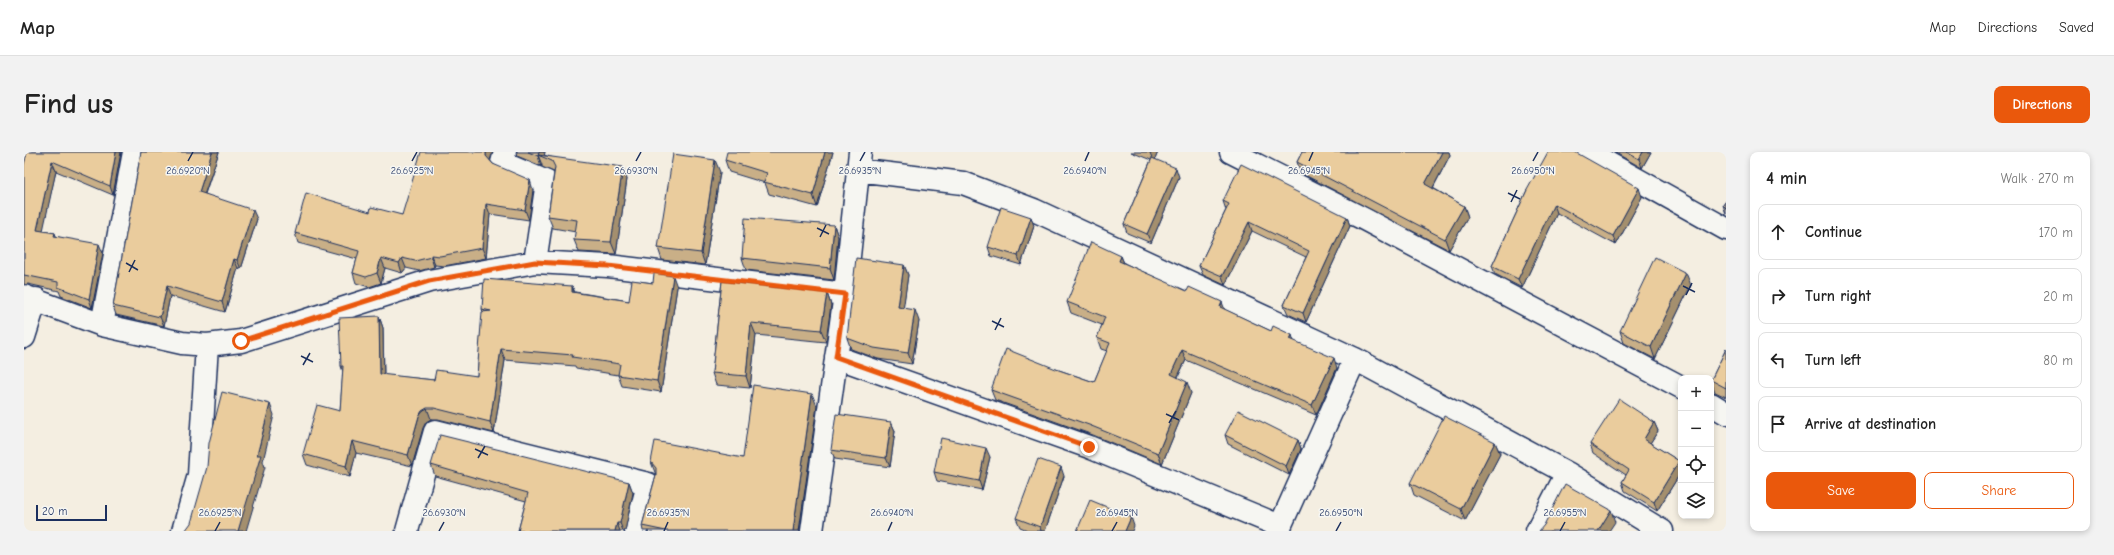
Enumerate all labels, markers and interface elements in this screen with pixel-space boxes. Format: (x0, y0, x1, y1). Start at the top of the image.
text: Map (20, 17, 55, 39)
text: Map (1929, 19, 1956, 36)
text: Directions (1978, 19, 2037, 36)
text: Saved (2059, 19, 2094, 36)
button: Directions (1994, 86, 2090, 123)
text: Find us (24, 88, 113, 120)
text: 26.6920°N (166, 165, 210, 177)
text: 26.6925°N (391, 165, 433, 177)
text: 26.6930°N (614, 165, 658, 177)
text: 26.6935°N (839, 165, 881, 177)
text: 26.6940°N (1064, 165, 1106, 177)
text: 26.6945°N (1288, 165, 1330, 177)
text: 26.6950°N (1511, 165, 1555, 177)
text: 4 min (1766, 169, 1807, 188)
text: Walk · 270 m (2001, 171, 2074, 186)
icon: ahead (1767, 221, 1789, 243)
text: Continue (1805, 223, 1862, 241)
text: 170 m (2039, 225, 2073, 240)
icon: right (1767, 285, 1789, 307)
text: Turn right (1805, 287, 1871, 305)
text: 20 m (2043, 289, 2073, 304)
route start (232, 332, 250, 350)
icon: left (1767, 349, 1789, 371)
text: Turn left (1805, 351, 1861, 369)
text: 80 m (2043, 353, 2073, 368)
map controls (1678, 375, 1714, 519)
button: + (1678, 375, 1714, 411)
button: − (1678, 411, 1714, 447)
icon: arrive (1767, 413, 1789, 435)
text: Arrive at destination (1805, 415, 1936, 433)
route end (1080, 438, 1098, 456)
button: locate (1678, 447, 1714, 483)
button: Save (1766, 472, 1916, 509)
button: Share (1924, 472, 2074, 509)
button: layers (1678, 483, 1714, 519)
scale bar (36, 503, 107, 522)
text: 20 m (42, 505, 67, 518)
text: 26.6925°N (199, 507, 241, 519)
text: 26.6930°N (422, 507, 466, 519)
text: 26.6935°N (647, 507, 689, 519)
text: 26.6940°N (871, 507, 913, 519)
text: 26.6945°N (1096, 507, 1138, 519)
text: 26.6950°N (1319, 507, 1363, 519)
text: 26.6955°N (1544, 507, 1586, 519)

